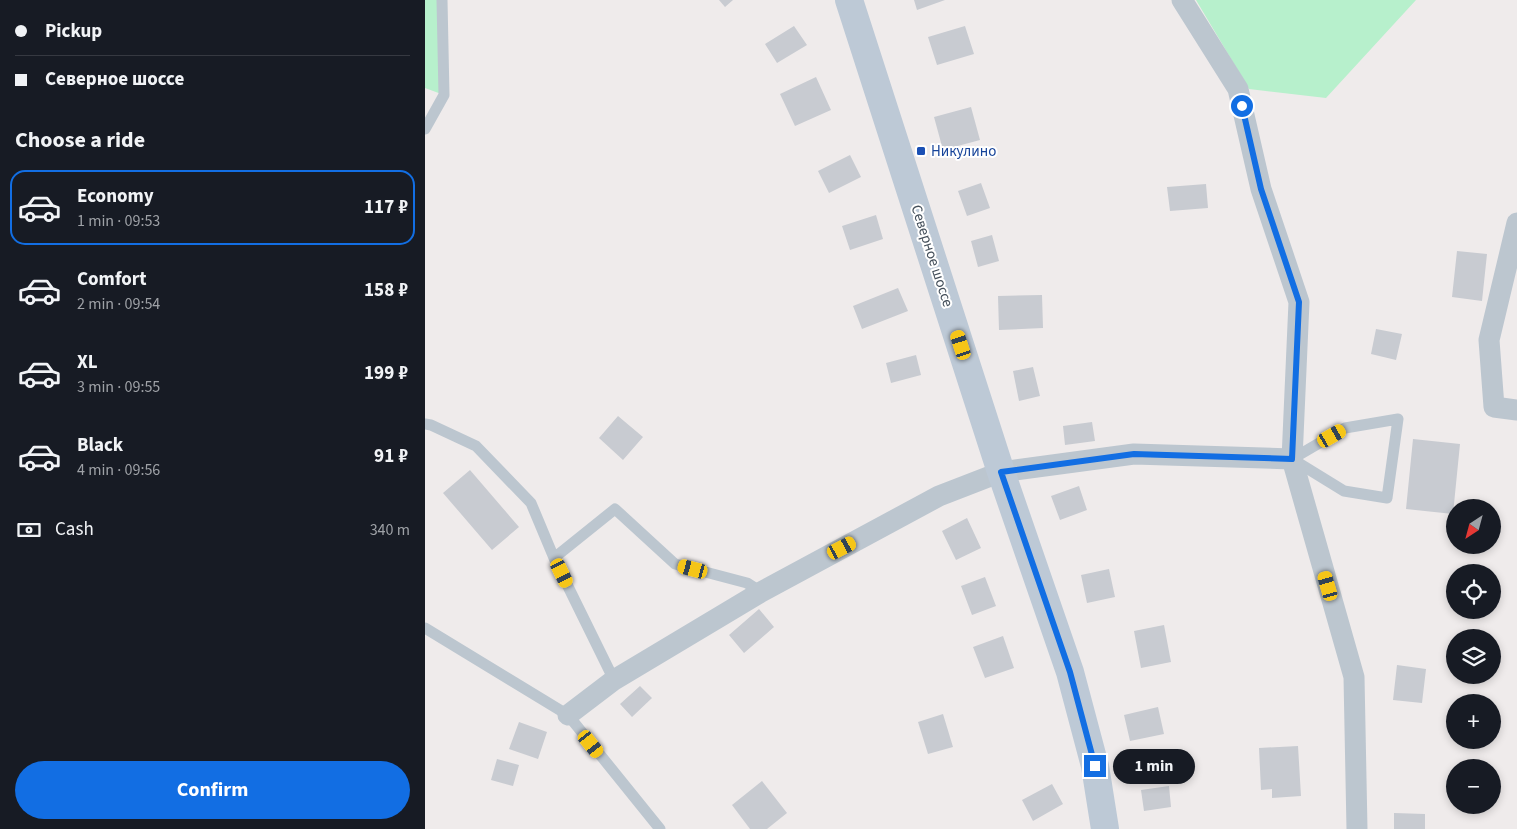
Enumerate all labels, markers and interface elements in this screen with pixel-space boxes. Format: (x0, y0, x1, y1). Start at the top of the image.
text: Pickup (45, 18, 102, 45)
text: Северное шоссе (45, 66, 184, 93)
route start (1231, 95, 1253, 117)
text: Choose a ride (15, 124, 145, 156)
place label: Никулино (931, 141, 996, 162)
marker: Никулино (915, 145, 927, 157)
text: Economy (77, 183, 154, 210)
icon: car (17, 185, 62, 230)
text: 117 ₽ (364, 194, 408, 221)
street label: Северное шоссе (906, 202, 958, 310)
text: 1 min · 09:53 (77, 210, 160, 232)
text: Comfort (77, 266, 147, 293)
icon: car (17, 268, 62, 313)
text: 158 ₽ (364, 277, 408, 304)
text: 2 min · 09:54 (77, 293, 160, 315)
car (949, 328, 972, 362)
text: XL (77, 349, 98, 376)
icon: car (17, 351, 62, 396)
text: 199 ₽ (364, 360, 408, 387)
text: 3 min · 09:55 (77, 376, 160, 398)
car (1315, 422, 1348, 450)
text: Black (77, 432, 123, 459)
icon: car (17, 434, 62, 479)
text: 91 ₽ (374, 443, 408, 470)
text: 4 min · 09:56 (77, 459, 160, 481)
north arrow (1446, 499, 1501, 554)
map controls (1446, 499, 1501, 814)
icon: cash (15, 516, 43, 544)
text: Cash (55, 516, 94, 543)
text: 340 m (370, 519, 410, 541)
car (825, 534, 858, 562)
car (548, 556, 575, 590)
car (676, 558, 709, 580)
button: locate (1446, 564, 1501, 619)
car (1316, 570, 1339, 602)
button: layers (1446, 629, 1501, 684)
button: + (1446, 694, 1501, 749)
car (575, 728, 606, 760)
callout: 1 min (1113, 748, 1195, 784)
route end (1084, 755, 1106, 777)
text: 1 min (1135, 755, 1173, 777)
button: − (1446, 759, 1501, 814)
button: Confirm (15, 761, 410, 819)

